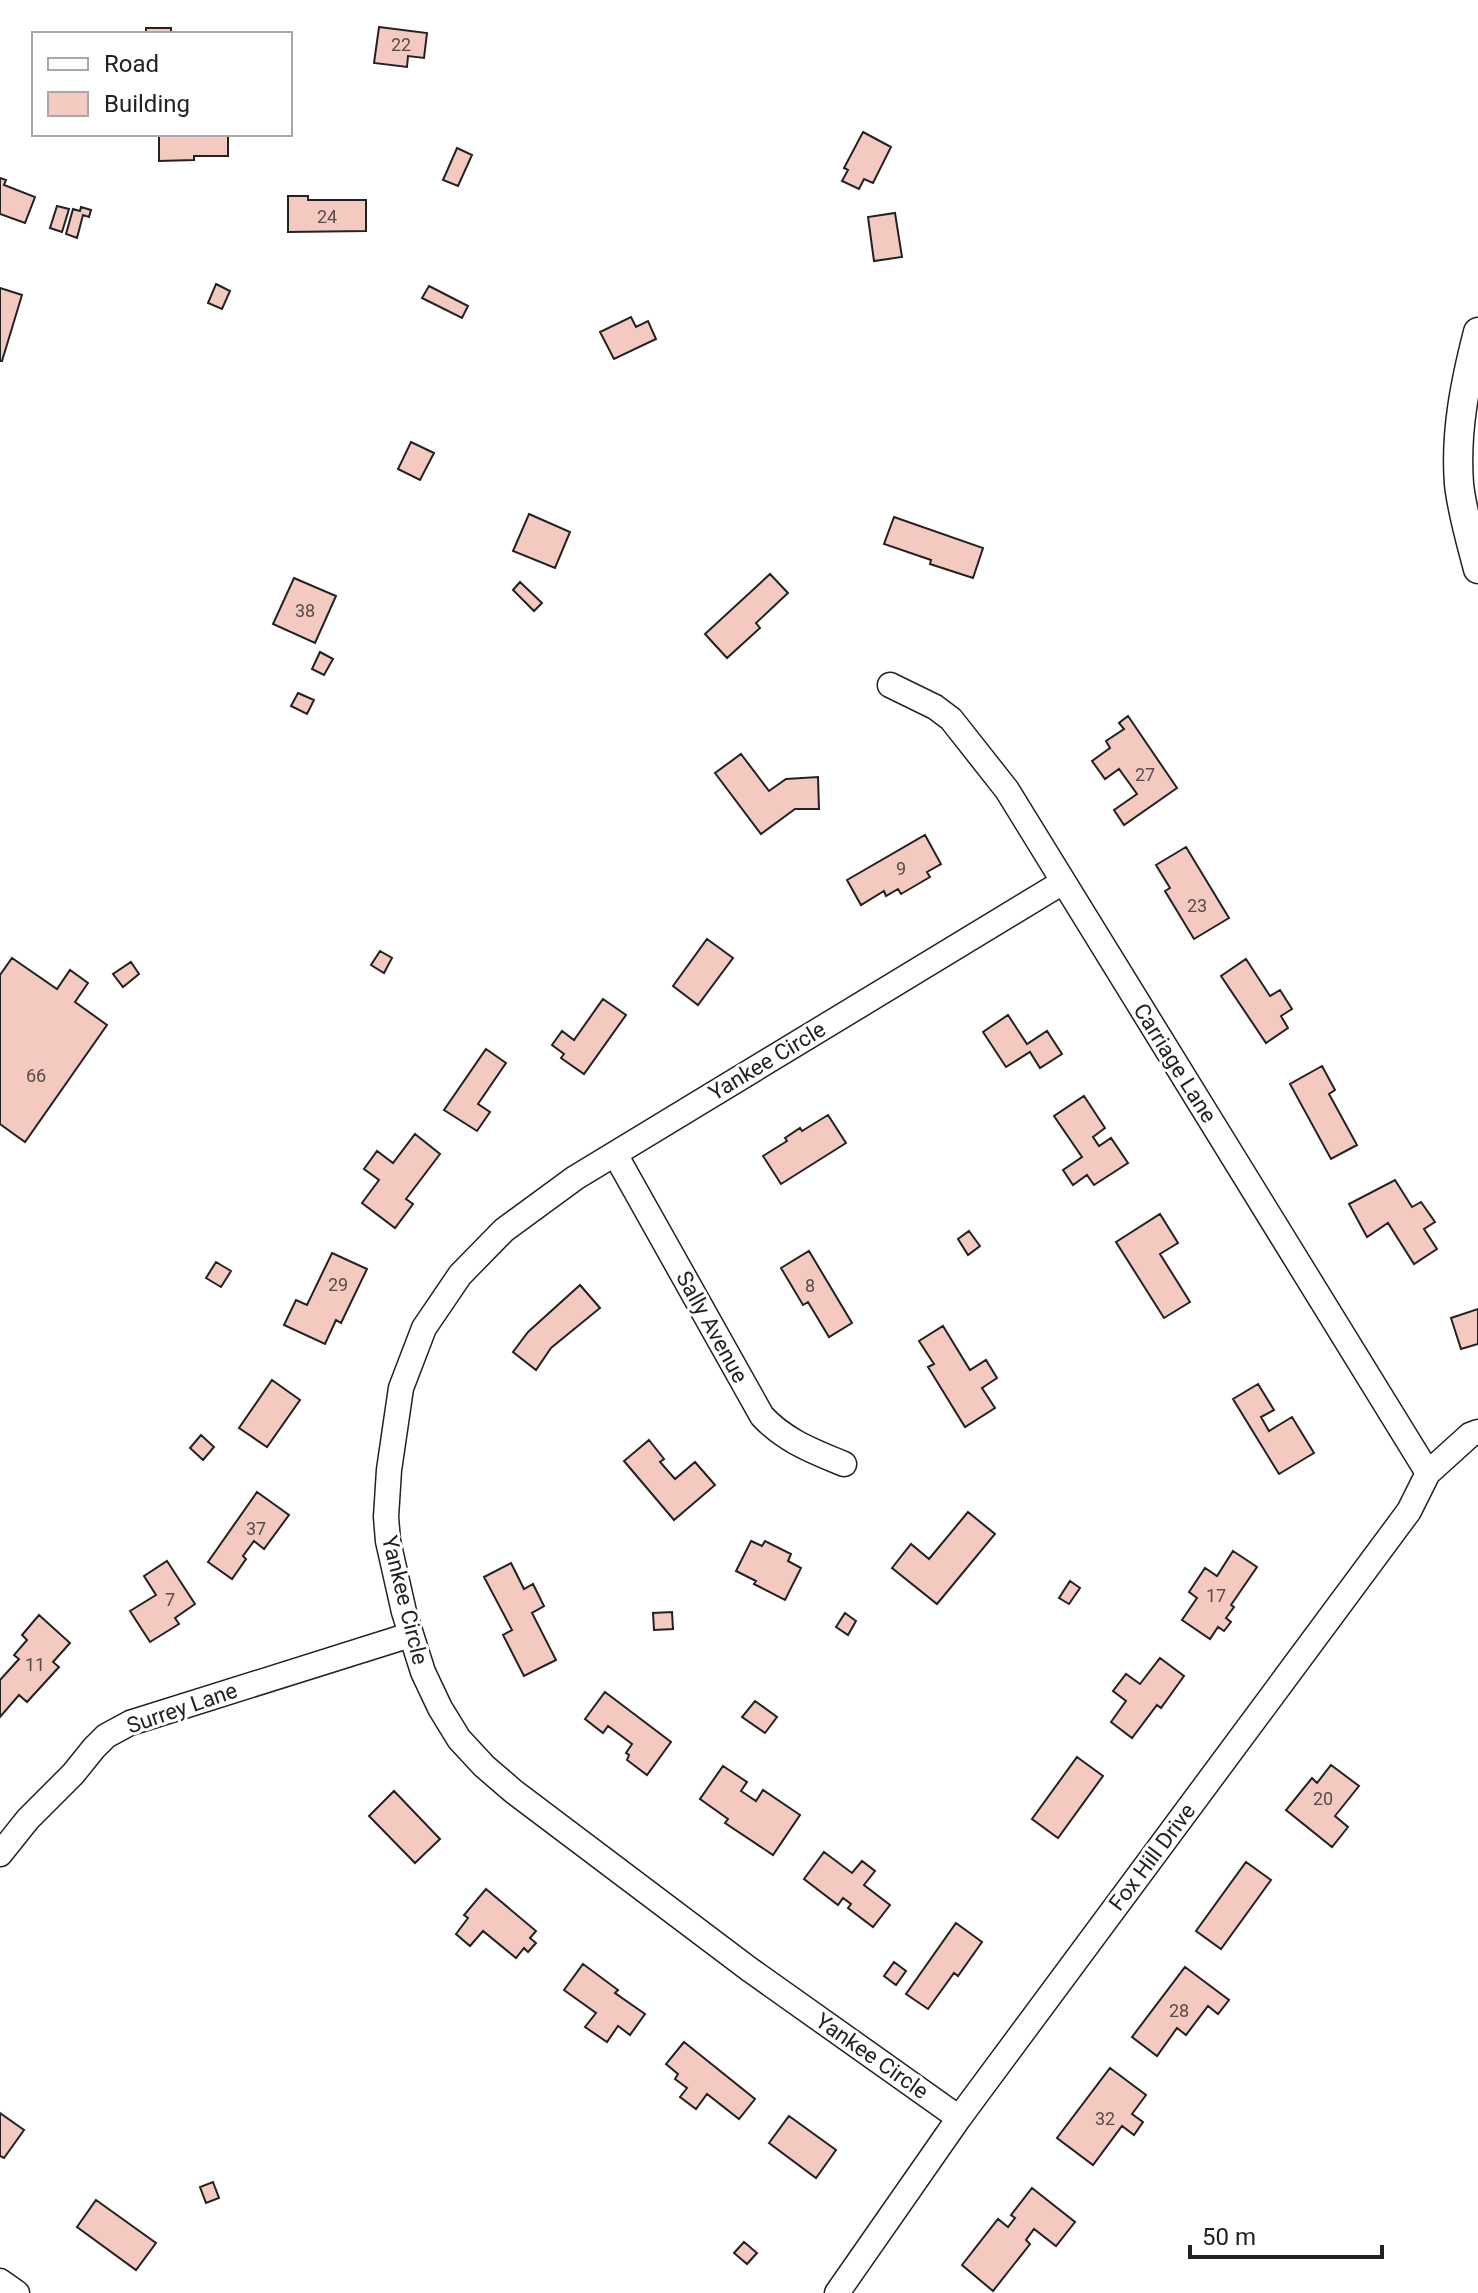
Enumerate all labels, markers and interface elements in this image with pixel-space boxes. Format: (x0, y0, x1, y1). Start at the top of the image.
legend (32, 32, 292, 136)
house number: 22 (391, 34, 411, 55)
text: Road (104, 50, 159, 78)
text: Building (104, 90, 190, 118)
house number: 24 (317, 206, 337, 227)
house number: 38 (295, 600, 315, 621)
house number: 27 (1135, 764, 1155, 785)
house number: 9 (896, 858, 906, 879)
house number: 23 (1187, 895, 1207, 916)
street label: Carriage Lane (1128, 999, 1222, 1127)
street label: Yankee Circle (704, 1016, 830, 1106)
house number: 66 (26, 1065, 46, 1086)
street label: Sally Avenue (671, 1267, 753, 1387)
house number: 29 (328, 1274, 348, 1295)
house number: 8 (805, 1275, 815, 1296)
house number: 37 (246, 1518, 266, 1539)
street label: Yankee Circle (377, 1533, 433, 1667)
house number: 17 (1206, 1585, 1226, 1606)
house number: 7 (165, 1589, 175, 1610)
house number: 11 (25, 1654, 45, 1675)
street label: Surrey Lane (124, 1677, 240, 1739)
house number: 20 (1313, 1788, 1333, 1809)
street label: Fox Hill Drive (1104, 1799, 1200, 1915)
house number: 28 (1169, 2000, 1189, 2021)
street label: Yankee Circle (811, 2008, 933, 2104)
house number: 32 (1095, 2108, 1115, 2129)
scale bar (1190, 2209, 1382, 2259)
text: 50 m (1202, 2223, 1256, 2251)

